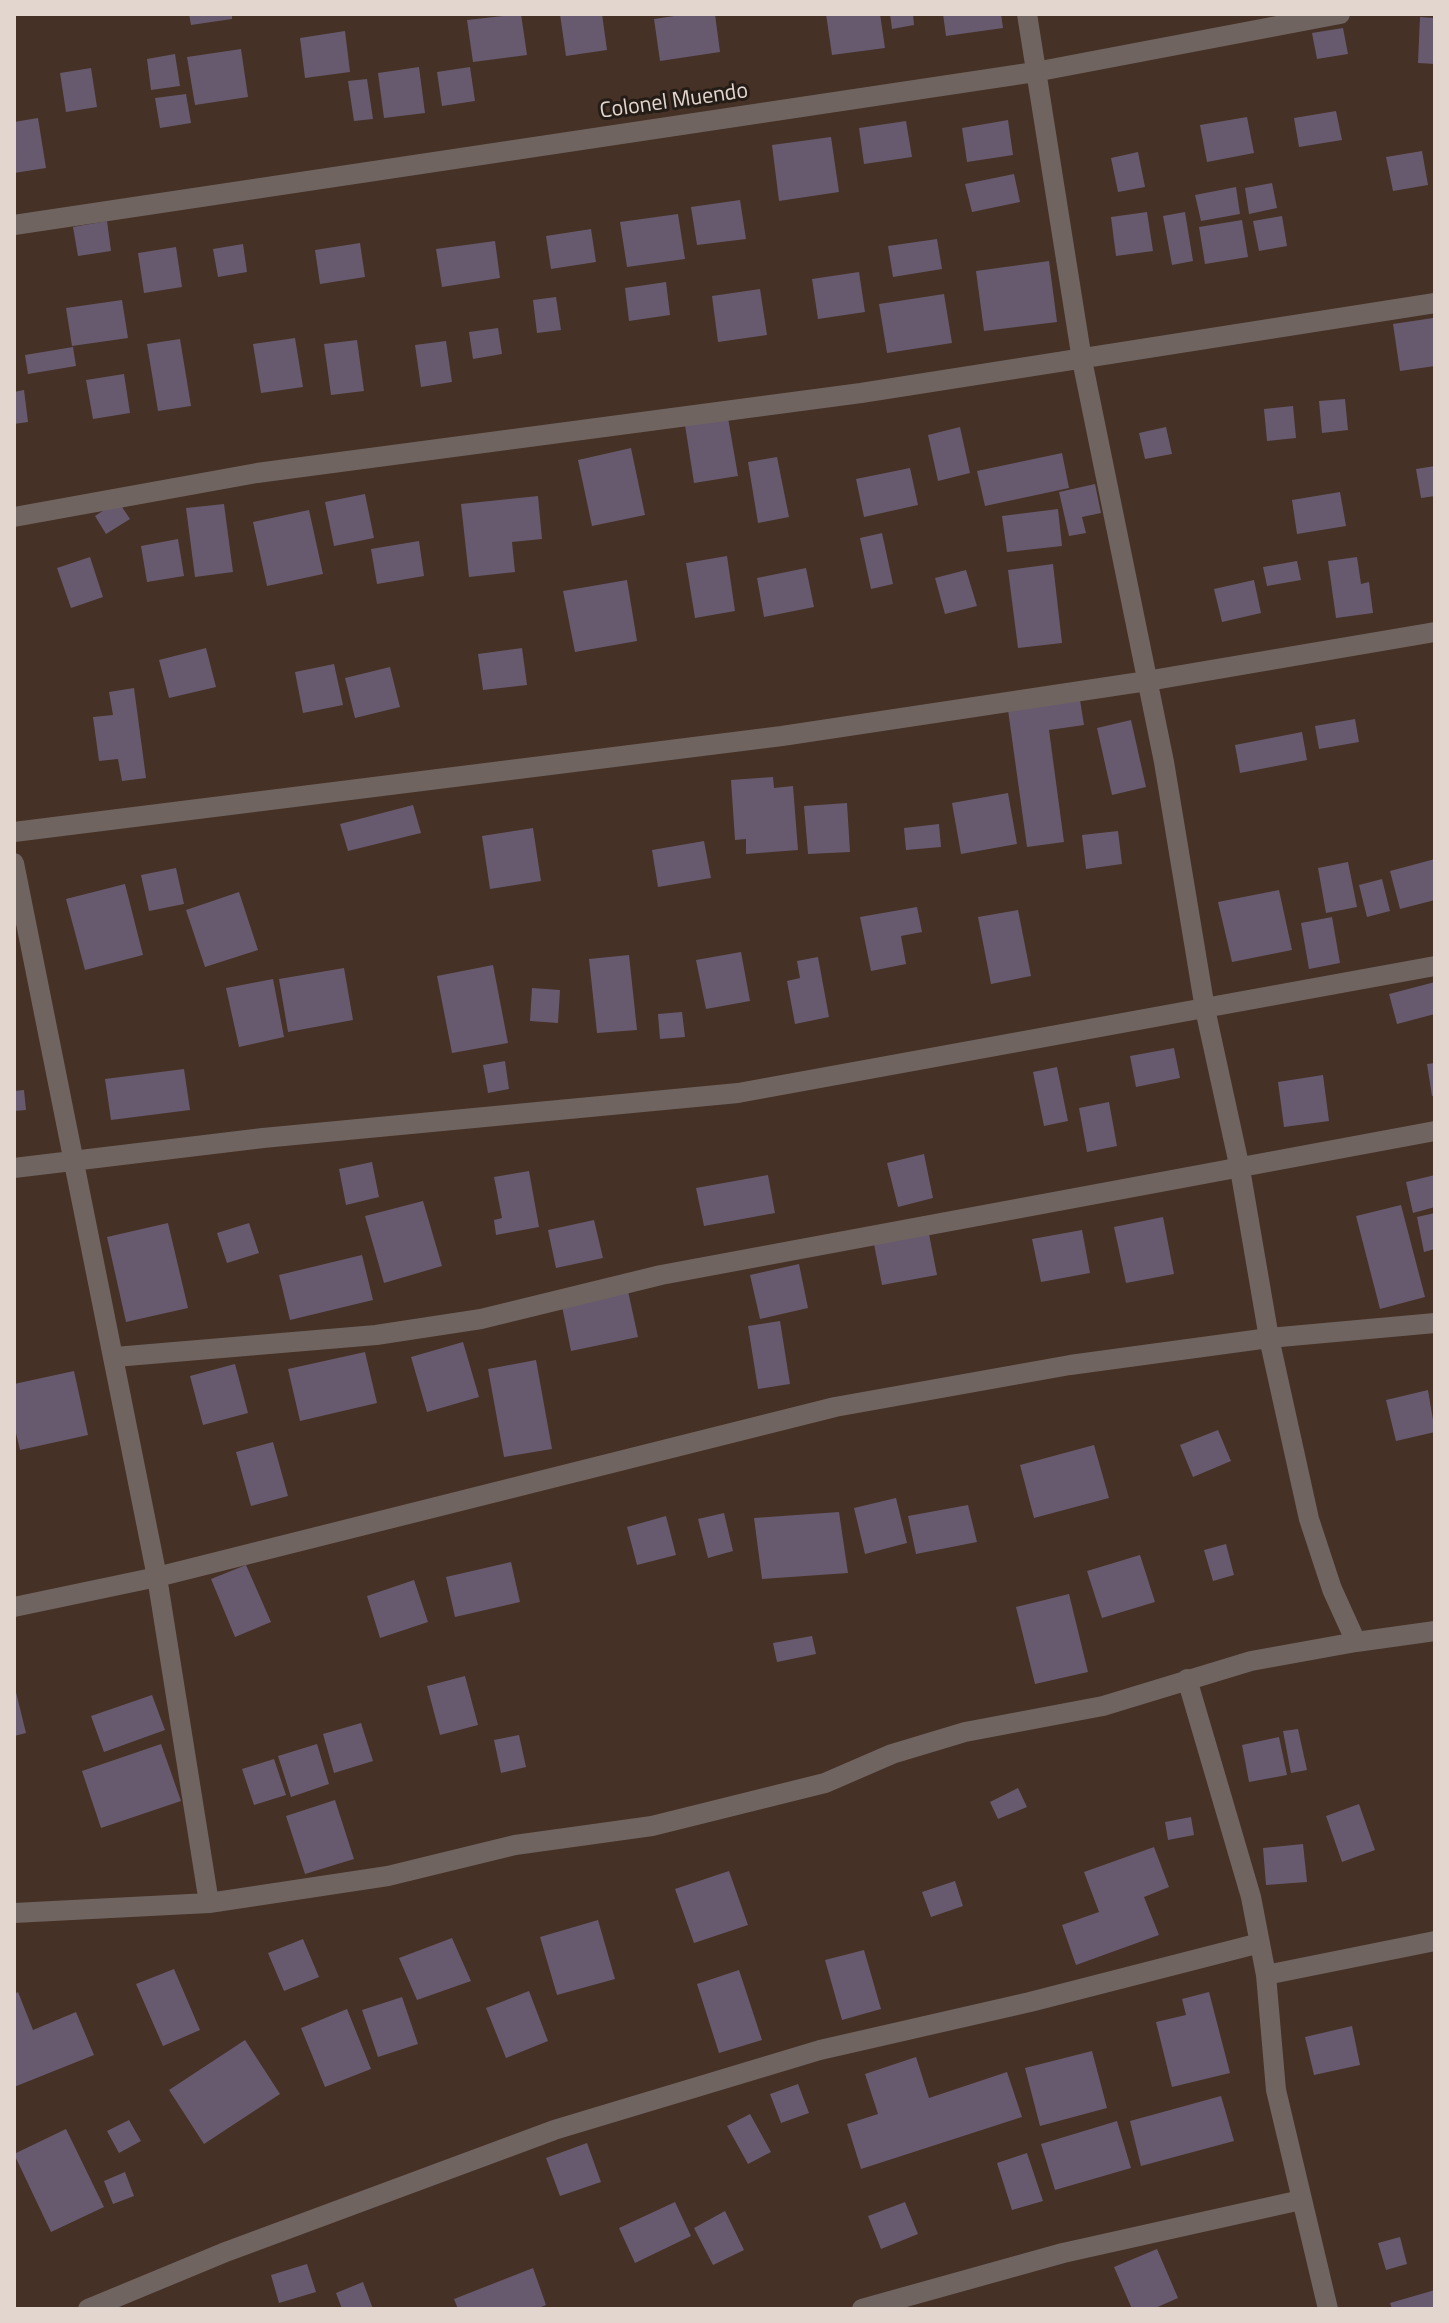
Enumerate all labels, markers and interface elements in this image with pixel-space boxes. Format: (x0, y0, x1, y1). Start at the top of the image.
street label: Colonel Muendo (598, 79, 750, 125)

